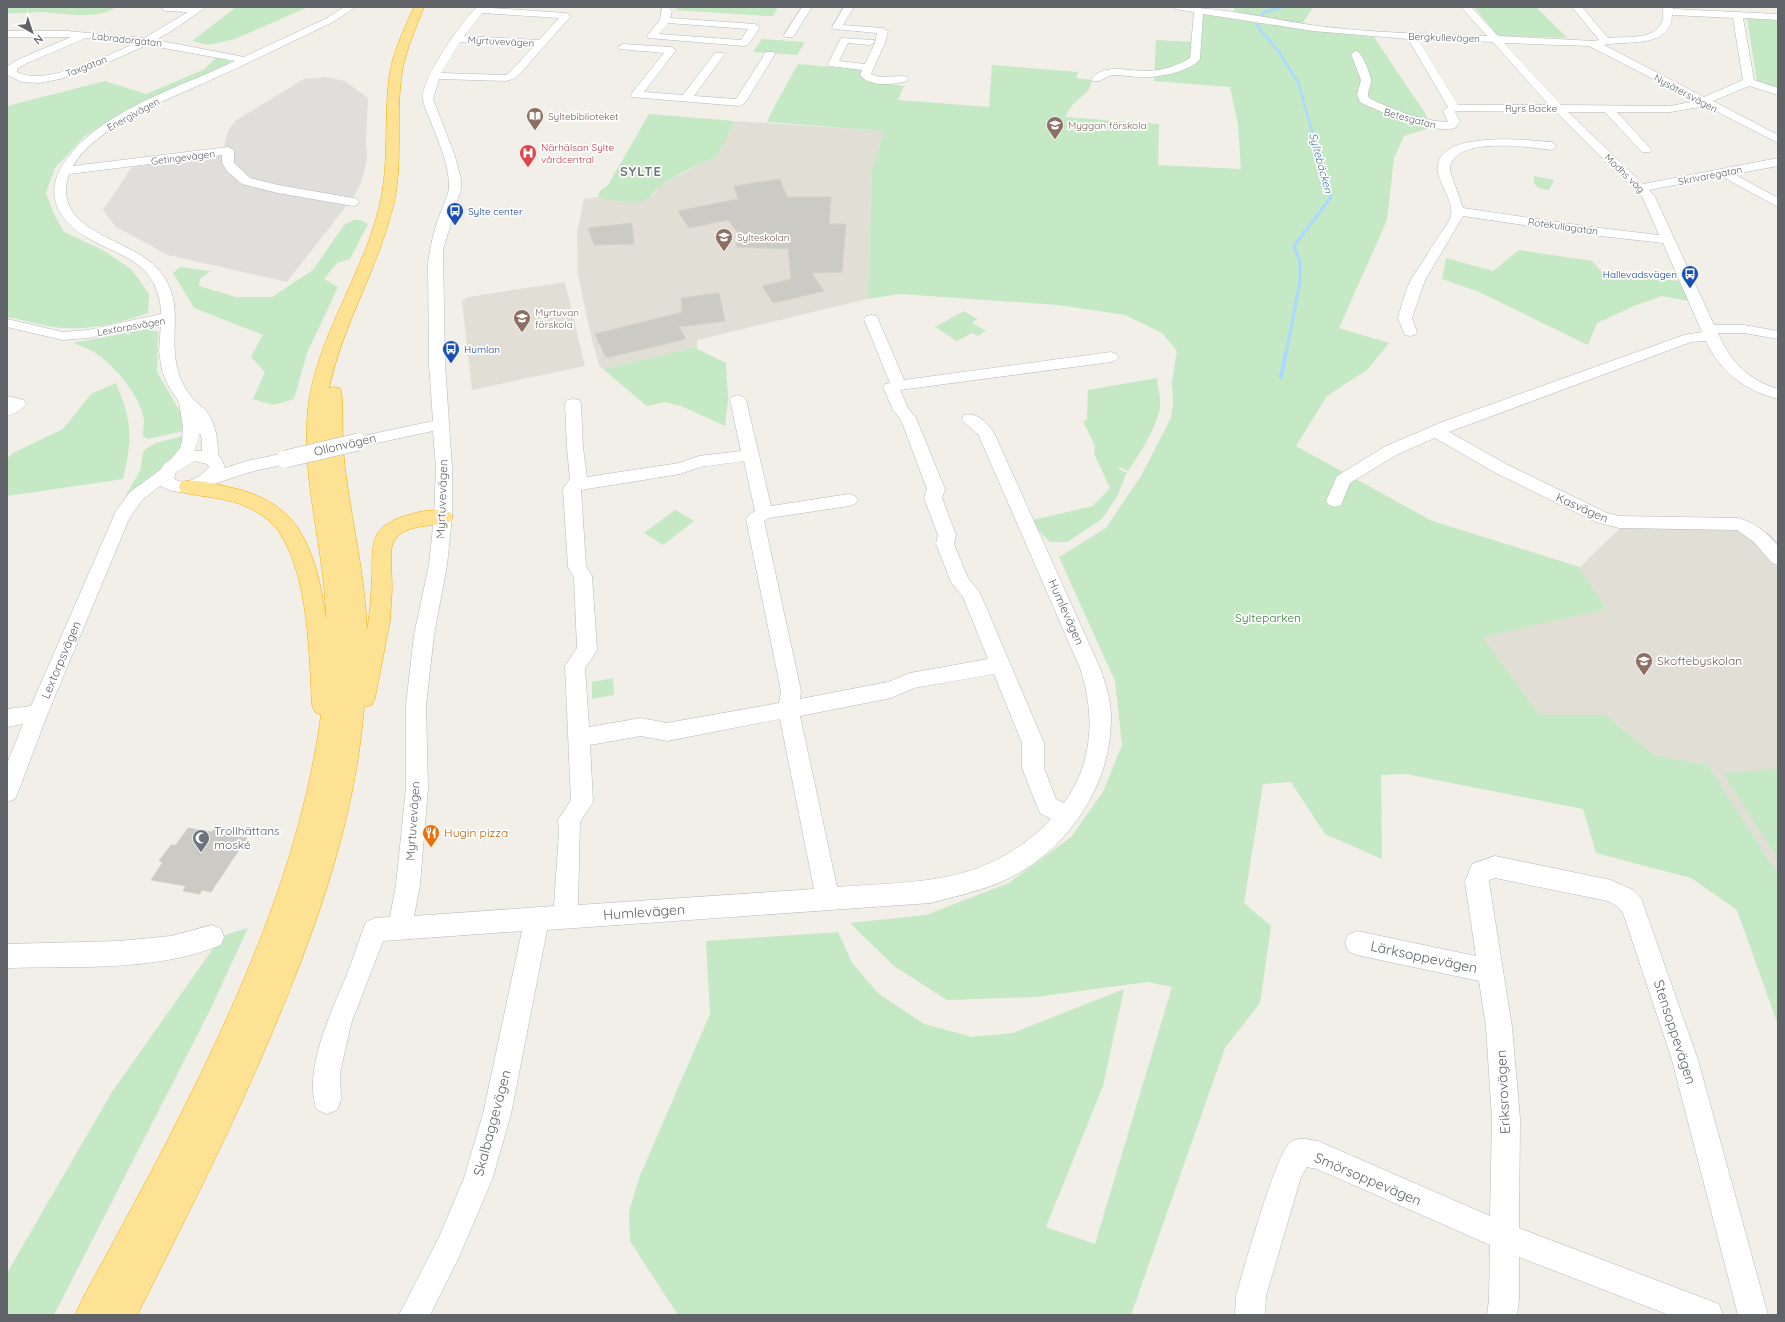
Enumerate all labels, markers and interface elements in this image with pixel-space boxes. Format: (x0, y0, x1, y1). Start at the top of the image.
north arrow (12, 12, 52, 52)
street label: Labradorgatan (91, 29, 163, 50)
street label: Bergkullevägen (1408, 30, 1480, 45)
text: N (31, 32, 46, 48)
street label: Myrtuvevägen (467, 33, 535, 50)
street label: Taxgatan (64, 53, 109, 80)
street label: Nysätersvägen (1652, 71, 1720, 116)
street label: Energivägen (105, 95, 162, 134)
street label: Ryrs Backe (1505, 102, 1557, 115)
street label: Betesgatan (1382, 105, 1437, 132)
library icon: Syltebiblioteket (525, 106, 545, 131)
place label: Syltebiblioteket (548, 110, 619, 123)
school or university icon: Myggan förskola (1045, 115, 1065, 140)
place label: Myggan förskola (1068, 119, 1147, 132)
water label: Syltebäcken (1306, 131, 1336, 195)
place label: Närhälsan Sylte vårdcentral (541, 141, 614, 166)
hospital icon: Närhälsan Sylte vårdcentral (518, 143, 538, 168)
street label: Getingevägen (150, 147, 216, 168)
street label: Modhs väg (1602, 151, 1648, 196)
district label: SYLTE (620, 163, 662, 179)
street label: Skrivaregatan (1677, 163, 1743, 188)
bus stop icon: Sylte center (445, 201, 465, 226)
place label: Sylte center (468, 205, 523, 218)
street label: Rotekullagatan (1527, 215, 1599, 238)
school or university icon: Sylteskolan (714, 227, 734, 252)
place label: Sylteskolan (737, 231, 790, 244)
bus stop icon: Hallevadsvägen (1680, 264, 1700, 289)
place label: Hallevadsvägen (1603, 268, 1677, 281)
place label: Myrtuvan förskola (535, 306, 579, 331)
school or university icon: Myrtuvan förskola (512, 308, 532, 333)
street label: Lextorpsvägen (96, 314, 166, 339)
bus stop icon: Humlan (441, 339, 461, 364)
place label: Humlan (464, 343, 500, 356)
street label: Ollonvägen (312, 430, 377, 459)
street label: Myrtuvevägen (433, 459, 450, 539)
street label: Kasvägen (1554, 489, 1611, 526)
street label: Humlevägen (1045, 577, 1088, 647)
park label: Sylteparken (1235, 610, 1301, 625)
street label: Lextorpsvägen (37, 619, 84, 701)
school or university icon: Skoftebyskolan (1634, 651, 1654, 676)
place label: Skoftebyskolan (1657, 653, 1742, 668)
street label: Myrtuvevägen (402, 781, 423, 861)
place label: Trollhättans moské (214, 823, 280, 852)
restaurant icon: Hugin pizza (421, 823, 441, 848)
place label: Hugin pizza (444, 825, 508, 840)
mosque icon: Trollhättans moské (191, 828, 211, 853)
street label: Humlevägen (602, 900, 686, 924)
street label: Lärksoppevägen (1369, 937, 1479, 977)
street label: Stensoppevägen (1650, 978, 1700, 1086)
street label: Eriksrovägen (1492, 1050, 1514, 1134)
street label: Skalbaggevägen (469, 1068, 515, 1178)
street label: Smörsoppevägen (1312, 1148, 1424, 1210)

